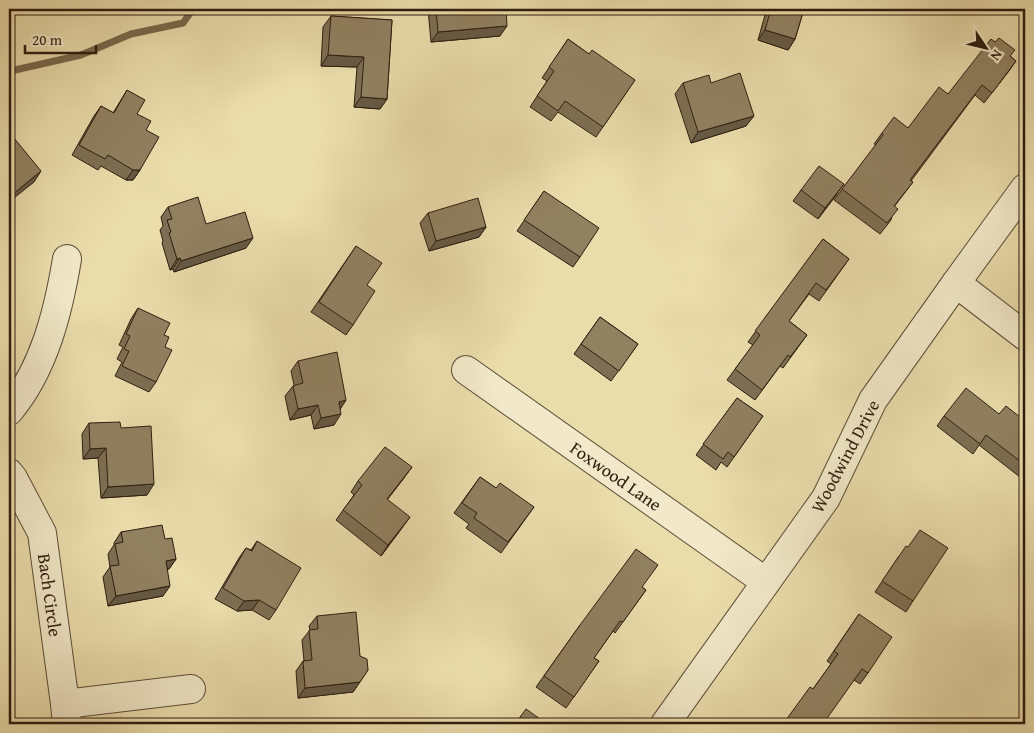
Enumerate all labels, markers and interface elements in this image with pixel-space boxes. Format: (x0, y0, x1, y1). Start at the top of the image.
scale bar (25, 22, 96, 54)
north arrow (962, 22, 1012, 72)
text: 20 m (32, 29, 63, 50)
text: N (985, 46, 1008, 66)
street label: Woodwind Drive (804, 395, 886, 517)
street label: Foxwood Lane (565, 434, 667, 518)
street label: Bach Circle (31, 552, 69, 638)

